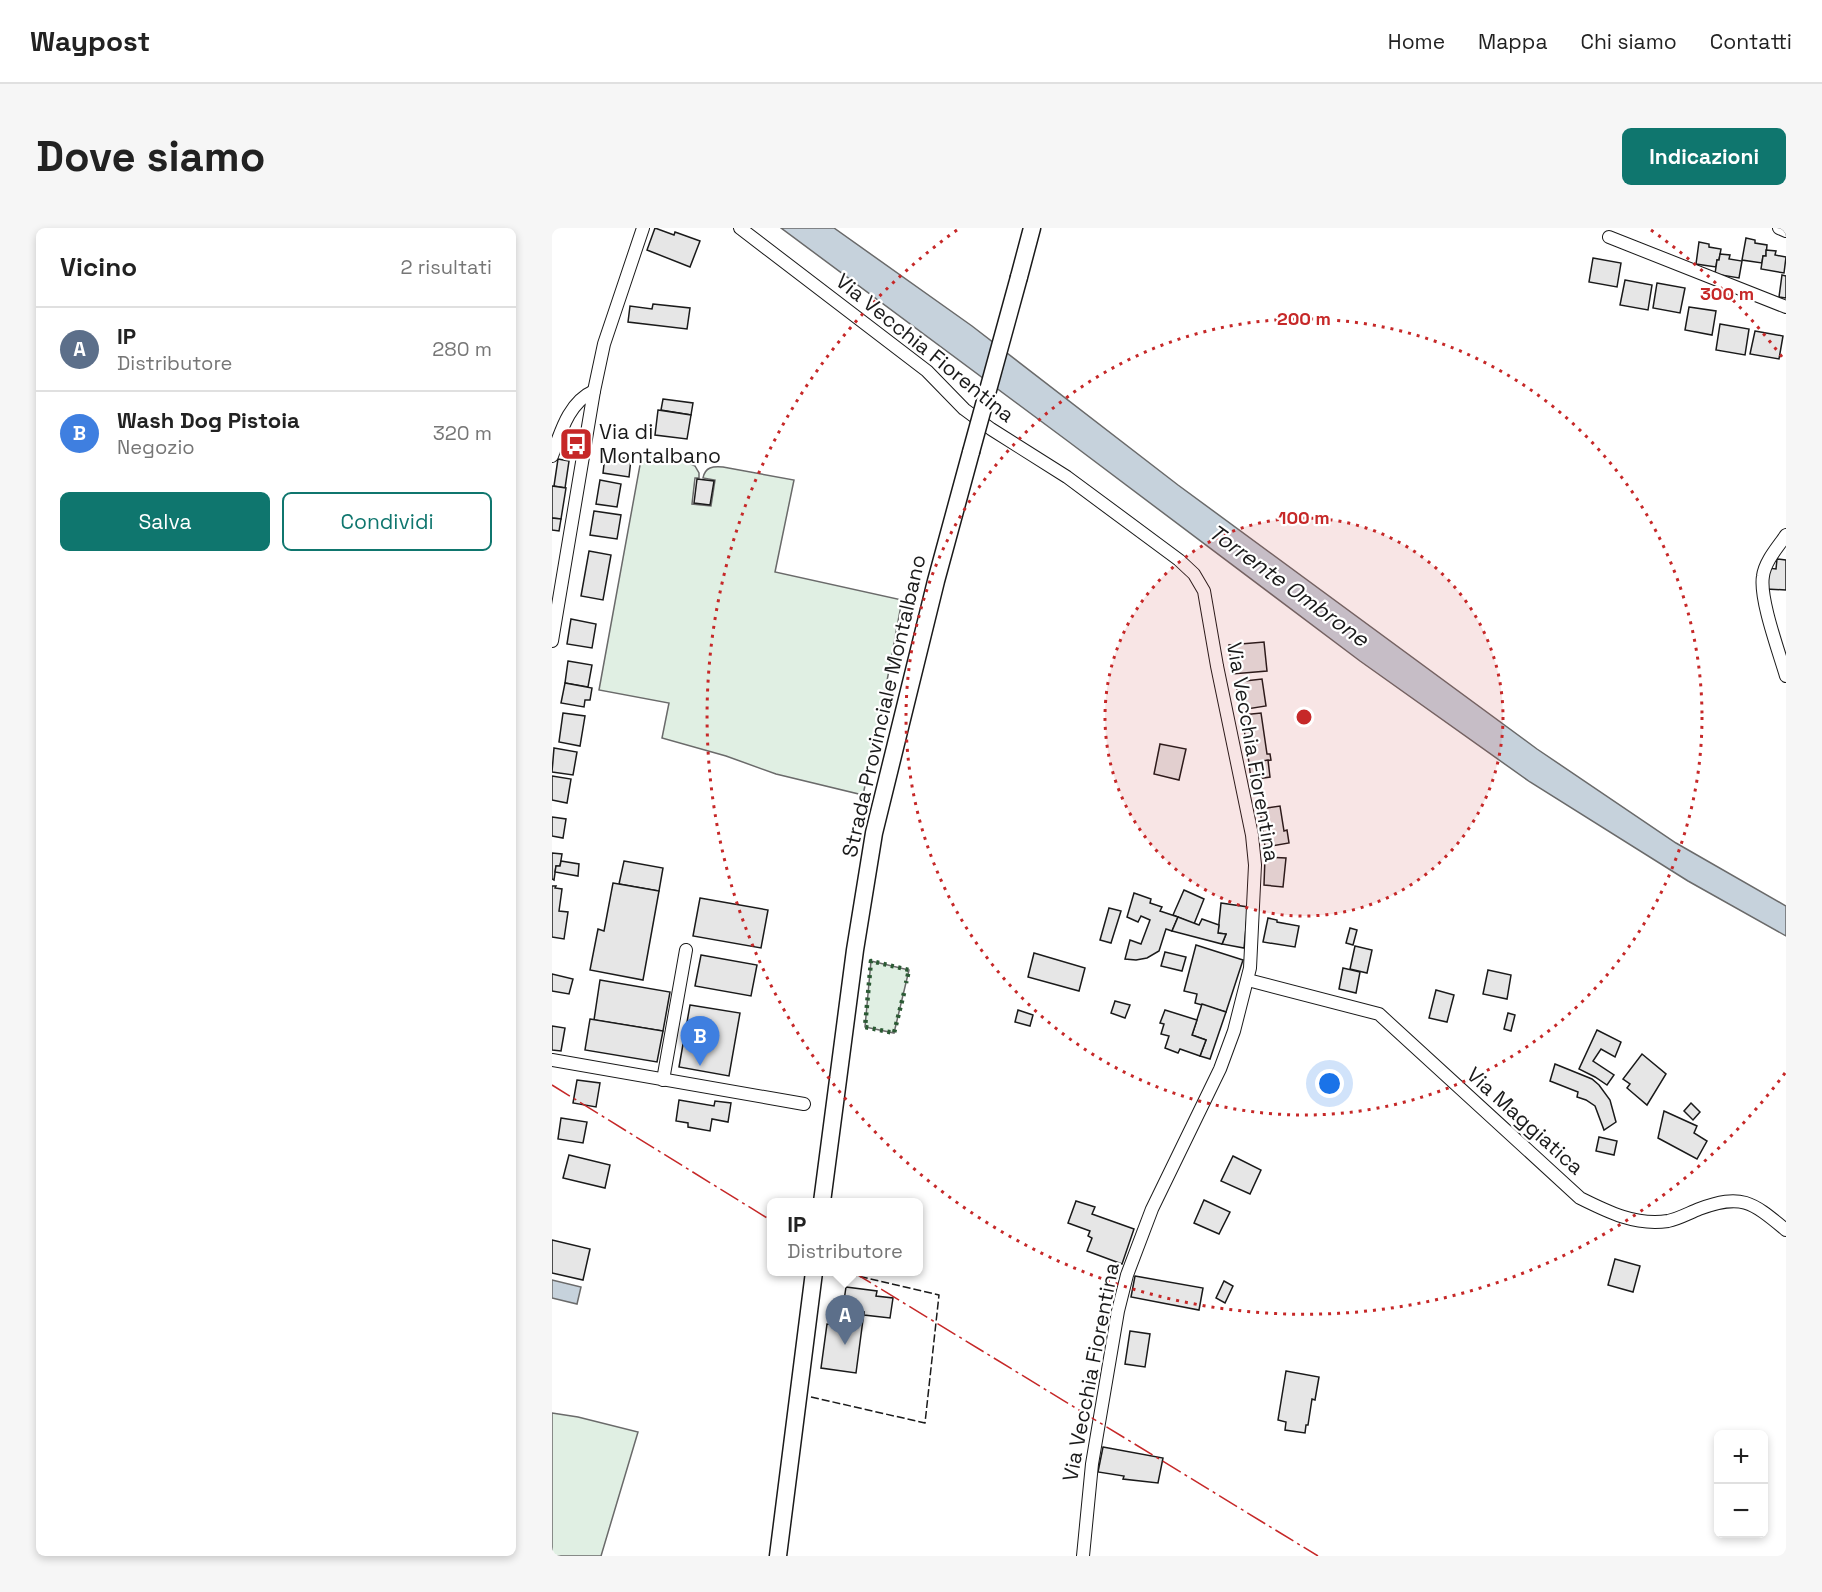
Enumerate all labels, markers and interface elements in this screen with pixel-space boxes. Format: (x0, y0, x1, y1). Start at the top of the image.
text: Waypost (30, 23, 150, 59)
text: Home (1388, 28, 1445, 55)
text: Mappa (1478, 28, 1547, 55)
text: Chi siamo (1580, 28, 1677, 55)
text: Contatti (1710, 28, 1792, 55)
button: Indicazioni (1622, 128, 1786, 185)
text: Dove siamo (36, 130, 265, 183)
text: Vicino (60, 250, 137, 284)
text: 2 risultati (401, 254, 492, 280)
street label: Via Vecchia Fiorentina (830, 267, 1020, 428)
text: 300 m (1700, 282, 1754, 305)
text: 200 m (1277, 307, 1331, 330)
text: IP (117, 322, 136, 350)
text: A (73, 336, 86, 362)
text: 280 m (432, 336, 492, 362)
text: Distributore (117, 350, 232, 376)
text: Wash Dog Pistoia (117, 406, 300, 434)
place label: Via di Montalbano (599, 418, 721, 469)
text: B (73, 420, 86, 446)
text: 320 m (433, 420, 492, 446)
bus stop icon: Via di Montalbano (558, 426, 594, 462)
text: Negozio (117, 434, 195, 460)
button: Salva (60, 492, 270, 551)
button: Condividi (282, 492, 492, 551)
text: 100 m (1278, 506, 1330, 529)
water label: Torrente Ombrone (1204, 518, 1375, 653)
street label: Strada Provinciale Montalbano (836, 552, 931, 860)
street label: Via Vecchia Fiorentina (1221, 640, 1286, 864)
centre of rings (1294, 707, 1314, 727)
pin: B (680, 1016, 720, 1066)
street label: Via Maggiatica (1461, 1061, 1590, 1180)
your location (1315, 1069, 1344, 1098)
popup (767, 1198, 923, 1276)
text: IP (787, 1210, 806, 1238)
text: Distributore (787, 1238, 903, 1264)
street label: Via Vecchia Fiorentina (1056, 1260, 1125, 1484)
pin: A (826, 1296, 864, 1345)
map controls (1714, 1430, 1768, 1538)
button: + (1714, 1430, 1768, 1484)
button: − (1714, 1484, 1768, 1538)

